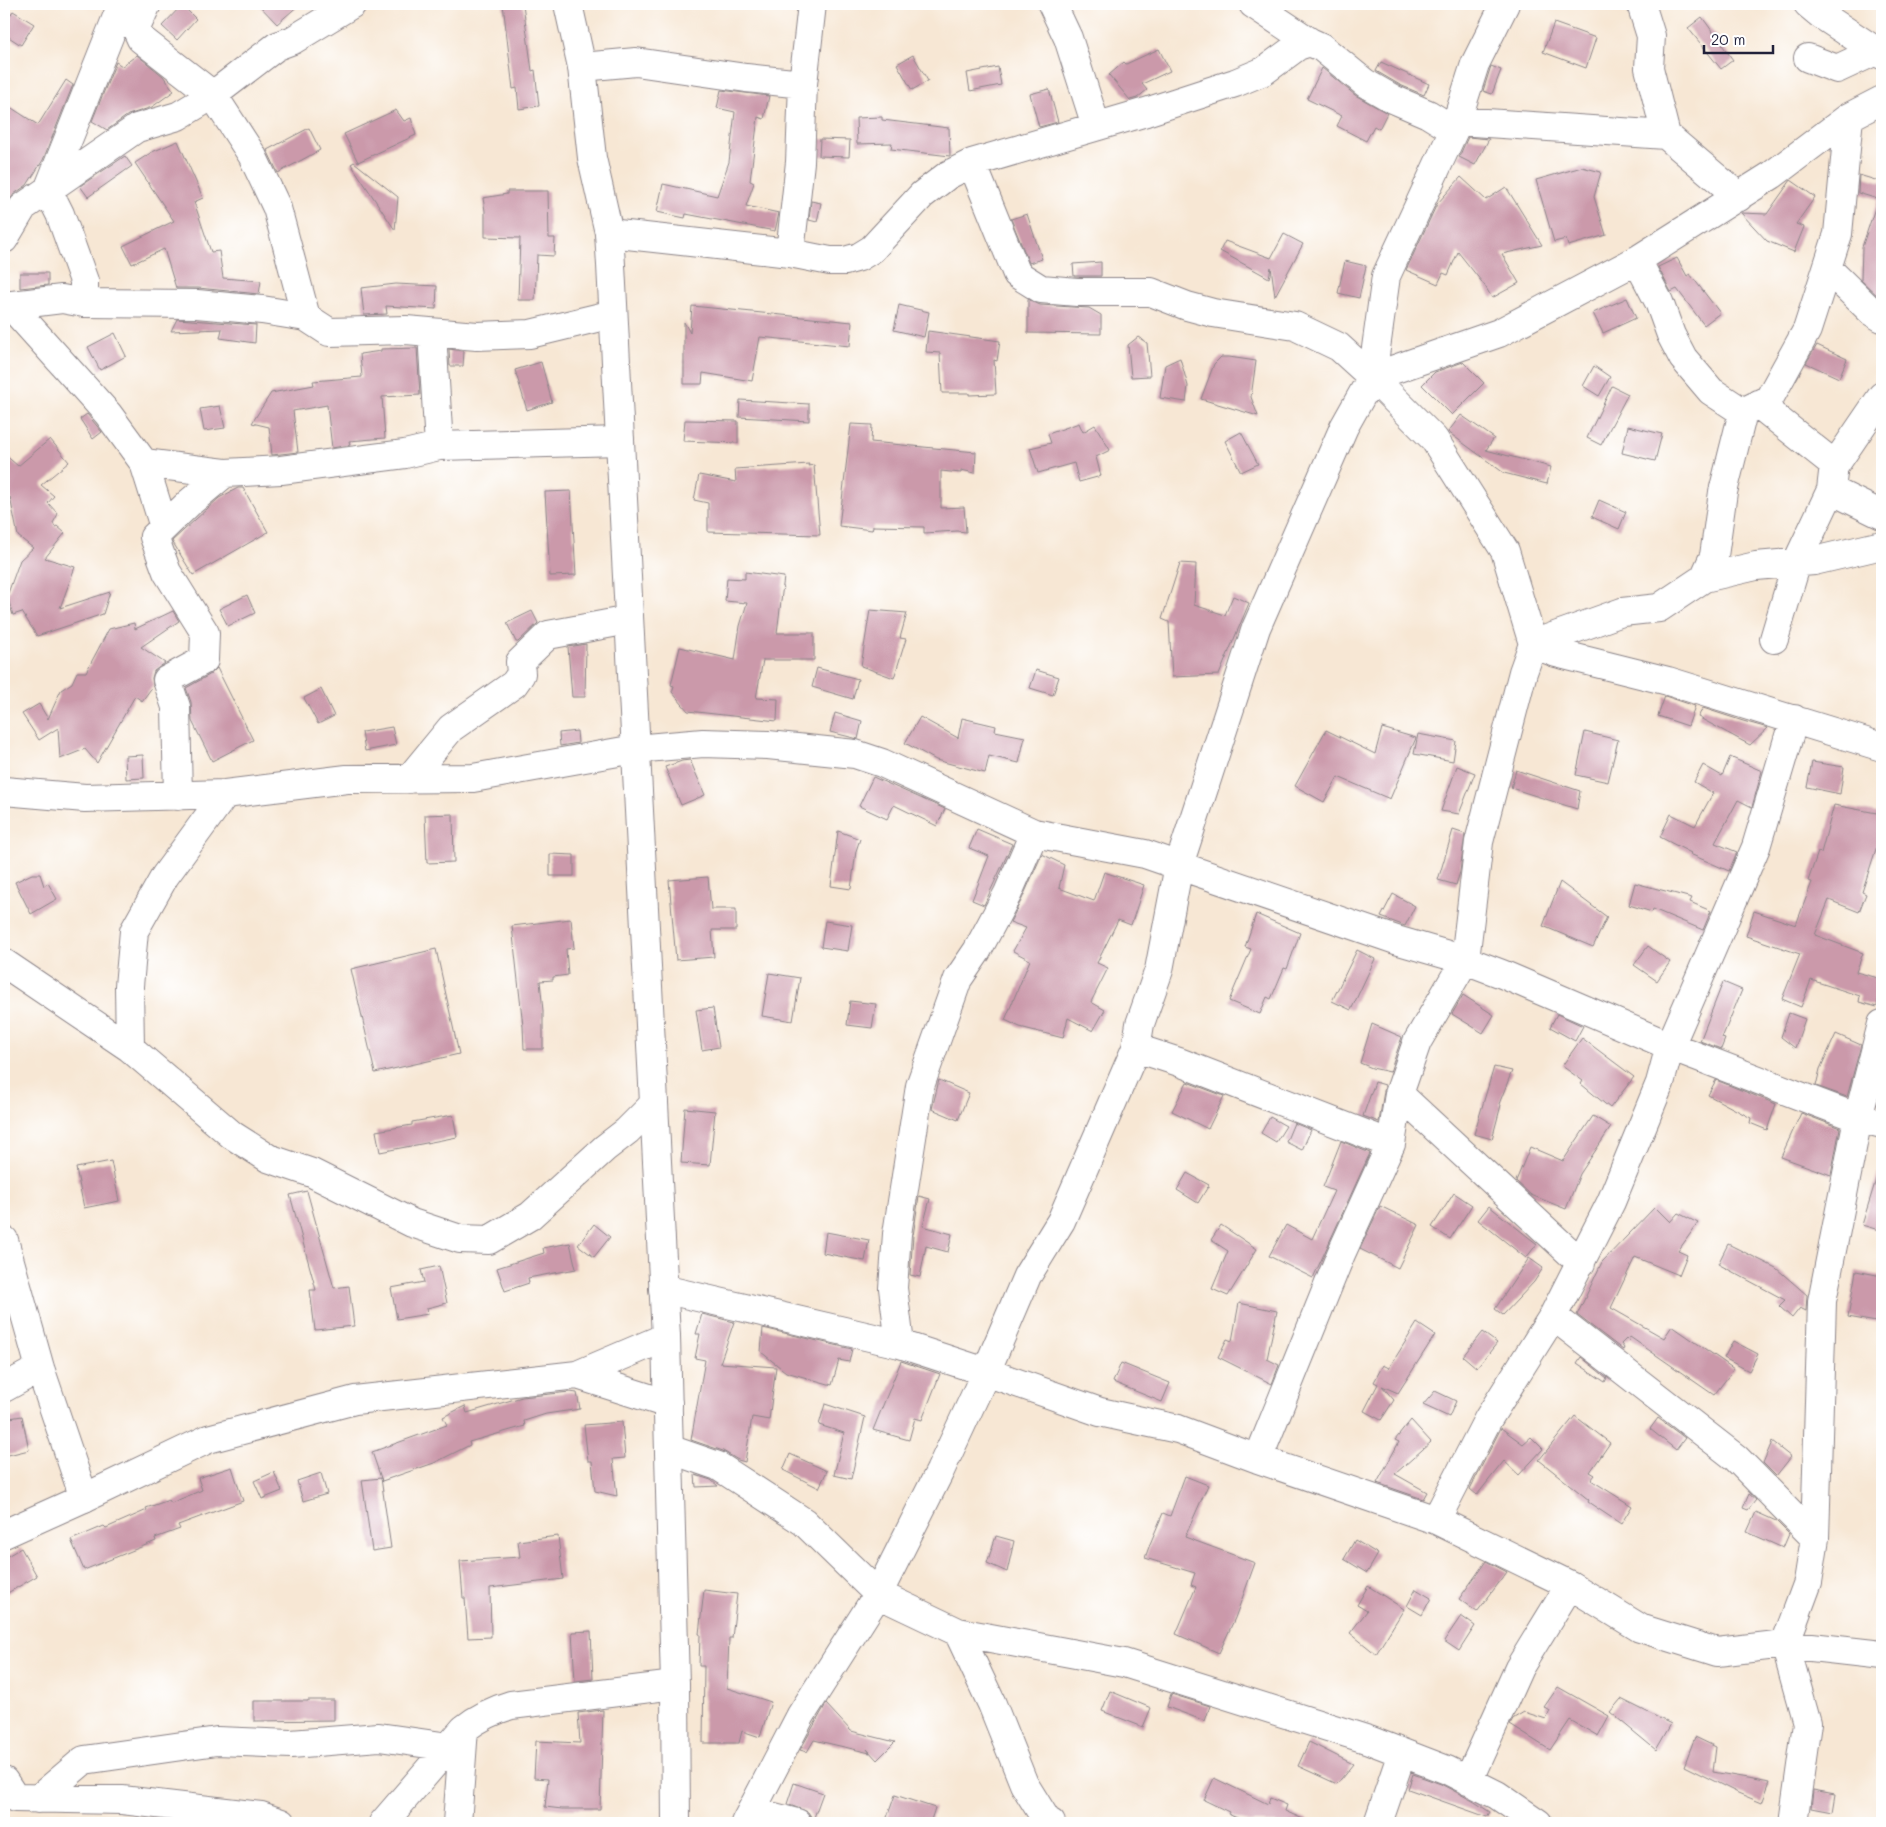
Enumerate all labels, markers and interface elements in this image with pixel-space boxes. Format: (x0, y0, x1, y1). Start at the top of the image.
scale bar (1704, 22, 1772, 54)
text: 20 m (1711, 29, 1745, 49)

